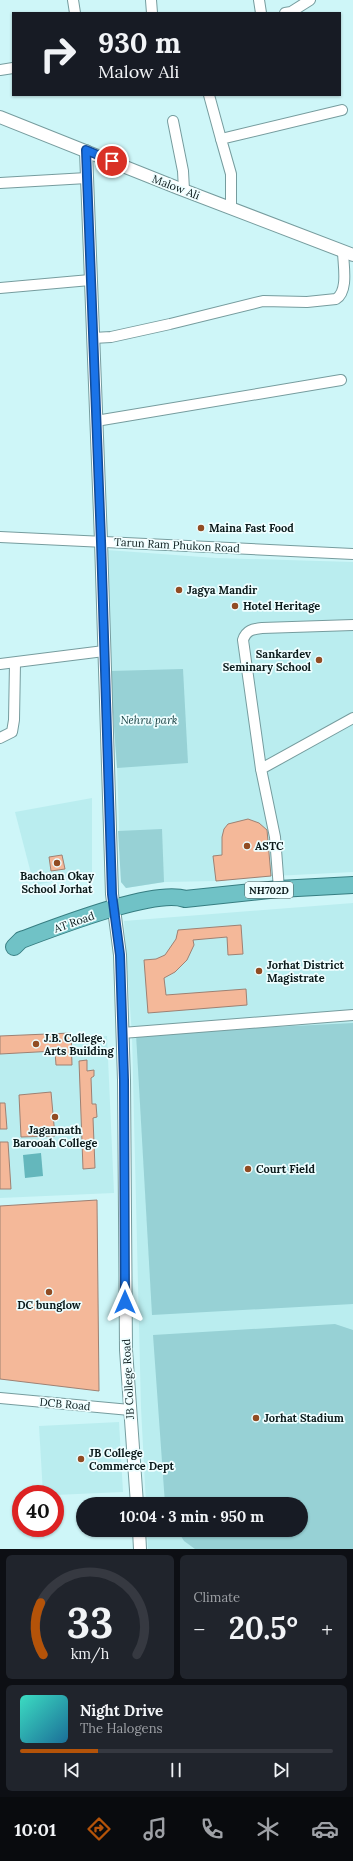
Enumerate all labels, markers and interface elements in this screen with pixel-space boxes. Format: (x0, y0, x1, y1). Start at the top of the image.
text: 930 m (98, 25, 181, 61)
icon: right (32, 28, 84, 80)
text: Malow Ali (98, 60, 179, 83)
pin (95, 144, 129, 178)
icon: arrive (101, 150, 123, 172)
street label: Malow Ali (150, 172, 202, 202)
place label: Maina Fast Food (209, 521, 294, 535)
marker: Maina Fast Food (196, 523, 206, 533)
street label: Tarun Ram Phukon Road (114, 535, 241, 555)
place label: Jagya Mandir (187, 583, 258, 597)
marker: Jagya Mandir (174, 585, 184, 595)
place label: Hotel Heritage (243, 599, 320, 613)
marker: Hotel Heritage (230, 601, 240, 611)
place label: Sankardev Seminary School (223, 647, 312, 674)
marker: Sankardev Seminary School (314, 655, 324, 665)
park label: Nehru park (120, 713, 178, 727)
place label: ASTC (255, 839, 284, 853)
marker: ASTC (242, 841, 252, 851)
marker: Bachoan Okay School Jorhat (52, 858, 62, 868)
place label: Bachoan Okay School Jorhat (20, 869, 95, 896)
road number: NH702D (245, 882, 293, 898)
street label: AT Road (51, 908, 97, 936)
place label: Jorhat District Magistrate (267, 958, 344, 985)
marker: Jorhat District Magistrate (254, 966, 264, 976)
place label: J.B. College, Arts Building (44, 1031, 115, 1058)
marker: J.B. College, Arts Building (31, 1039, 41, 1049)
marker: Jagannath Barooah College (50, 1112, 60, 1122)
place label: Jagannath Barooah College (13, 1123, 97, 1150)
place label: Court Field (256, 1162, 315, 1176)
marker: Court Field (243, 1164, 253, 1174)
position arrow (104, 1281, 146, 1323)
marker: DC bunglow (44, 1287, 54, 1297)
place label: DC bunglow (17, 1298, 81, 1312)
street label: JB College Road (119, 1338, 137, 1420)
street label: DCB Road (39, 1395, 92, 1413)
place label: Jorhat Stadium (264, 1411, 344, 1425)
marker: Jorhat Stadium (251, 1413, 261, 1423)
place label: JB College Commerce Dept (89, 1446, 175, 1473)
marker: JB College Commerce Dept (76, 1454, 86, 1464)
speed limit sign: 40 (12, 1485, 64, 1537)
text: 10:04 · 3 min · 950 m (120, 1507, 264, 1526)
text: Climate (194, 1589, 240, 1606)
text: 33 (66, 1596, 113, 1649)
text: 20.5° (229, 1609, 298, 1647)
text: − (194, 1615, 205, 1643)
text: + (321, 1615, 333, 1643)
text: km/h (70, 1645, 109, 1664)
text: Night Drive (80, 1701, 163, 1720)
text: The Halogens (80, 1720, 163, 1737)
icon: previous (61, 1759, 83, 1781)
icon: pause (165, 1759, 187, 1781)
icon: next (270, 1759, 292, 1781)
icon: directions (85, 1815, 113, 1843)
icon: music (141, 1815, 169, 1843)
icon: phone (198, 1815, 226, 1843)
icon: climate (254, 1815, 282, 1843)
icon: car (311, 1815, 339, 1843)
text: 10:01 (14, 1818, 56, 1841)

